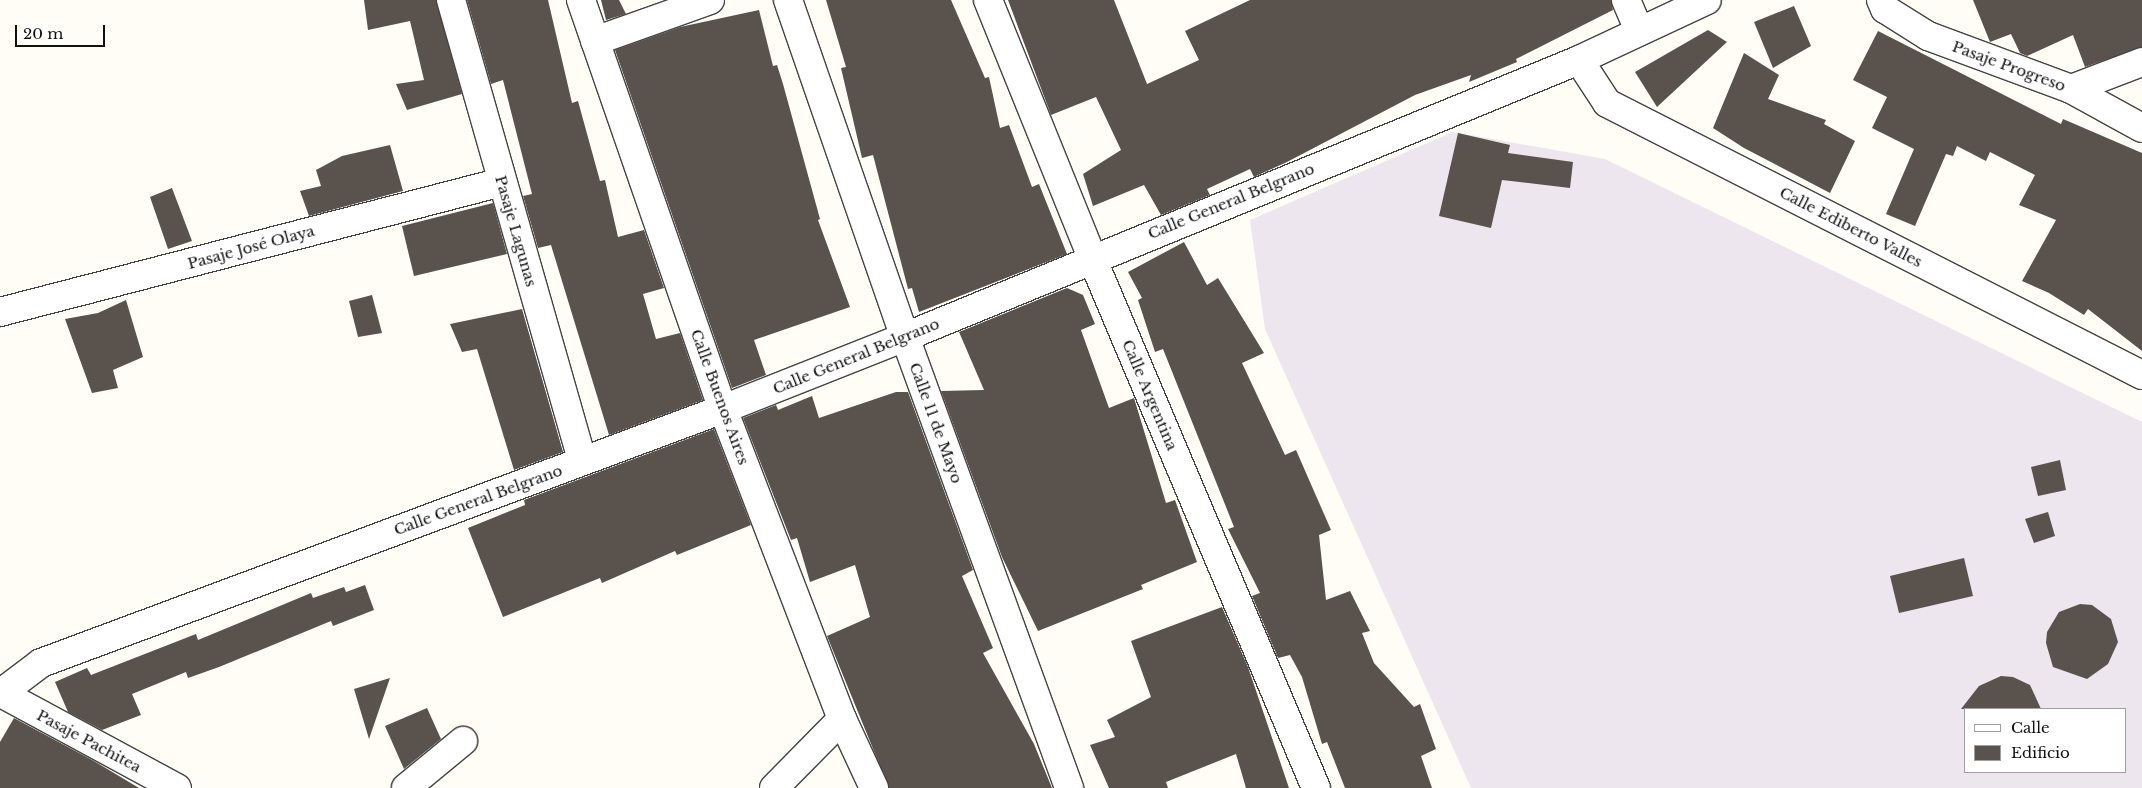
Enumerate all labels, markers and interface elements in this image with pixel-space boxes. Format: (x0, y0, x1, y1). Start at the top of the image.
scale bar (18, 15, 108, 47)
text: 20 m (23, 24, 63, 43)
street label: Pasaje Progreso (1950, 37, 2068, 95)
street label: Calle General Belgrano (1145, 159, 1317, 243)
street label: Pasaje Lagunas (492, 173, 540, 289)
street label: Calle Ediberto Valles (1776, 183, 1926, 271)
street label: Pasaje José Olaya (186, 221, 316, 273)
street label: Calle General Belgrano (770, 314, 942, 398)
street label: Calle Buenos Aires (687, 327, 753, 467)
street label: Calle Argentina (1118, 337, 1182, 453)
street label: Calle 11 de Mayo (906, 360, 966, 486)
street label: Calle General Belgrano (391, 461, 565, 539)
street label: Pasaje Pachitea (34, 706, 144, 776)
legend (1964, 708, 2127, 773)
text: Calle (2011, 718, 2050, 737)
text: Edificio (2011, 743, 2070, 762)

